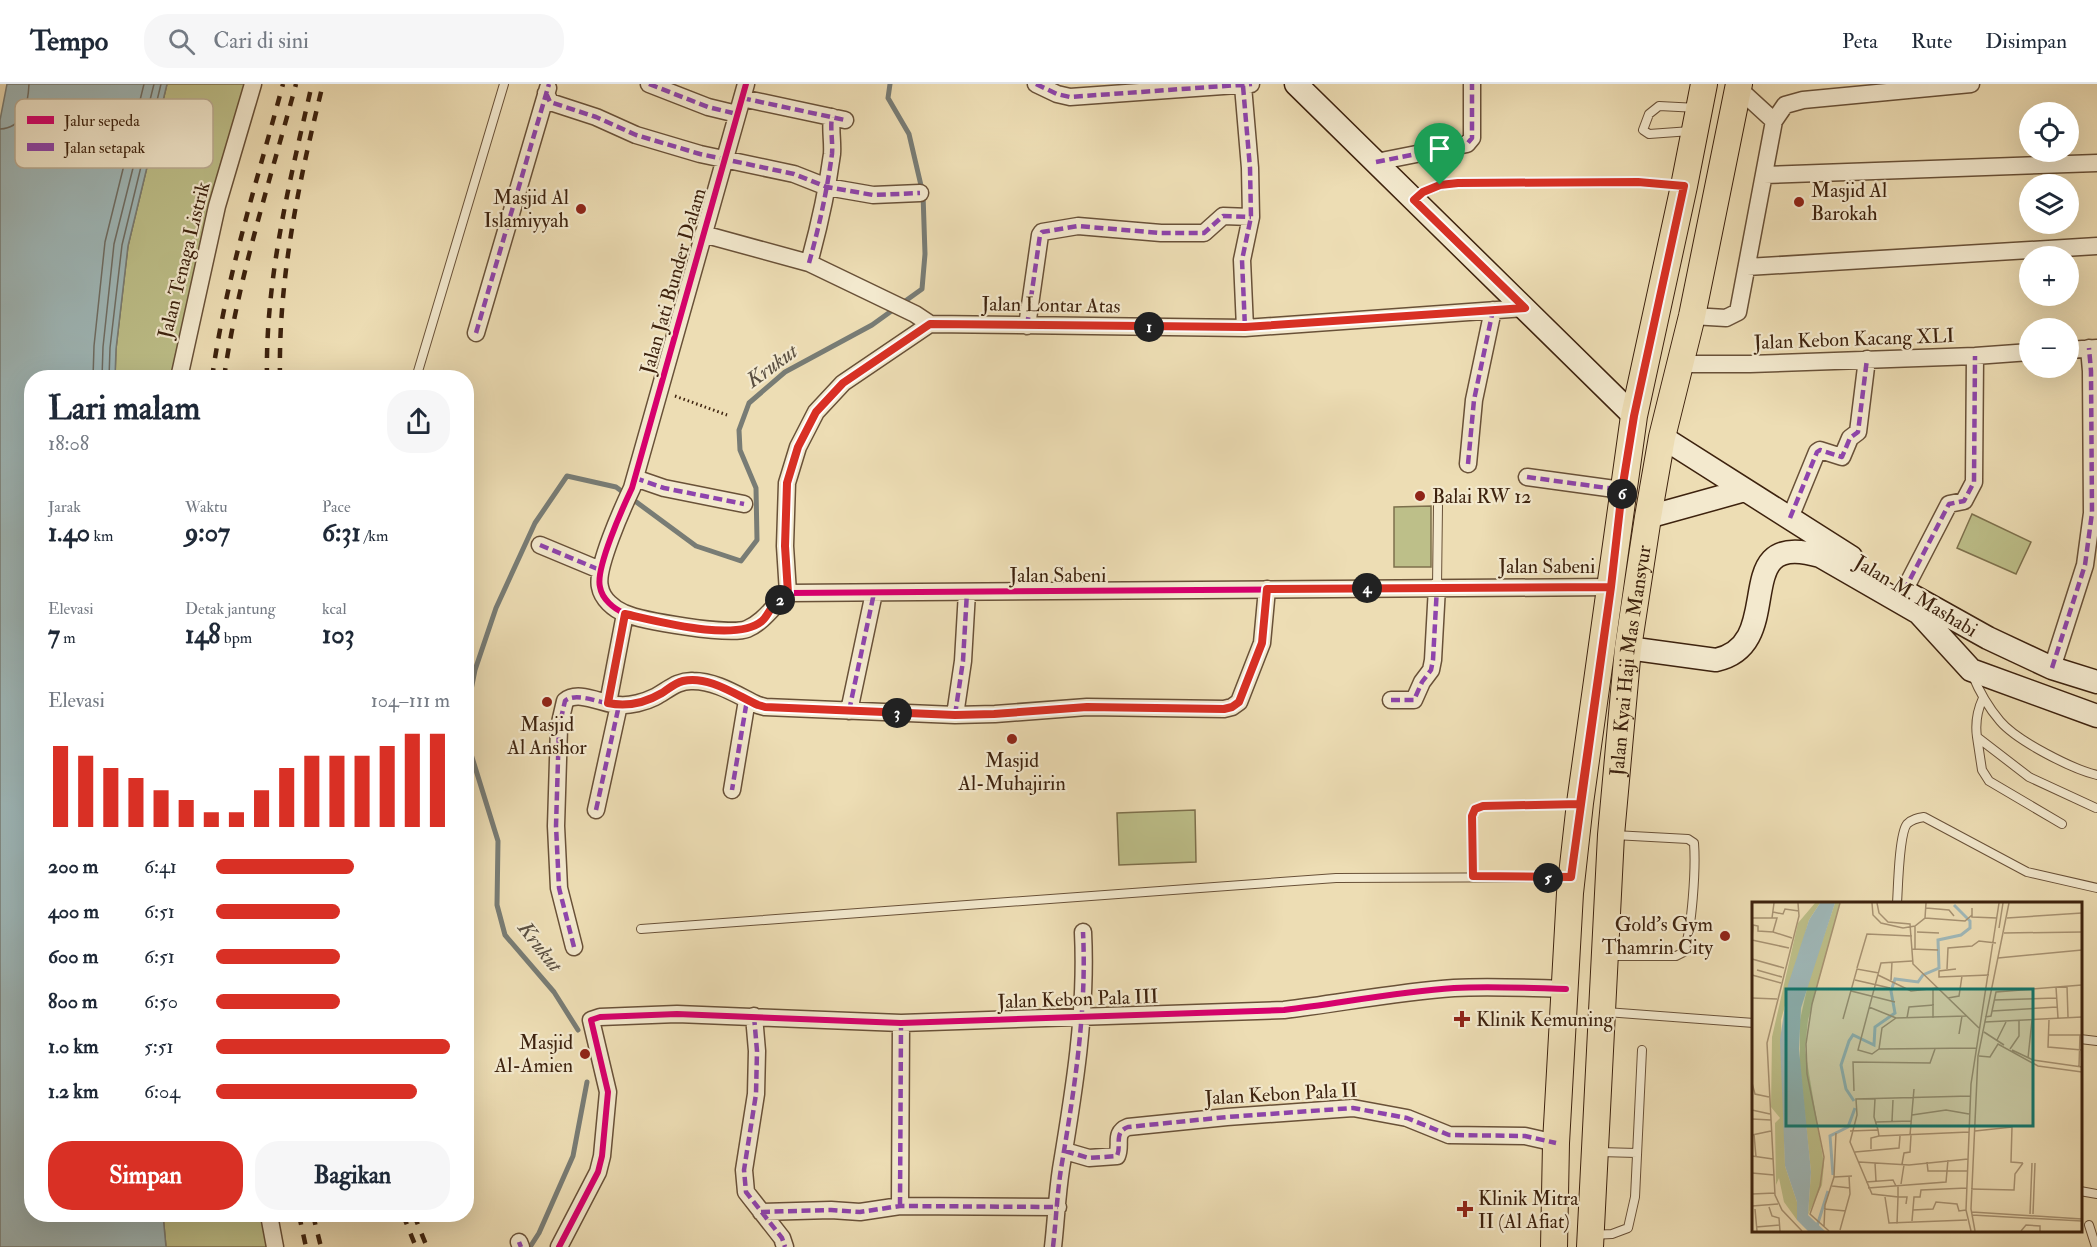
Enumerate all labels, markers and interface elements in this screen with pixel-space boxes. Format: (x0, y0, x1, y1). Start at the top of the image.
search box (144, 14, 564, 68)
text: Tempo (30, 24, 108, 59)
icon: search (165, 25, 198, 58)
text: Cari di sini (213, 27, 309, 55)
text: Peta (1842, 28, 1878, 55)
text: Rute (1911, 28, 1952, 55)
text: Disimpan (1985, 28, 2067, 55)
legend (15, 99, 213, 168)
map controls (2019, 102, 2079, 378)
button: locate (2019, 102, 2079, 162)
text: Jalur sepeda (63, 111, 140, 132)
pin (1414, 123, 1465, 185)
icon: arrive (1423, 132, 1456, 165)
text: Jalan setapak (63, 138, 146, 159)
button: layers (2019, 174, 2079, 234)
place label: Masjid Al Barokah (1811, 178, 1887, 226)
street label: Jalan Tenaga Listrik (152, 179, 216, 342)
place label: Masjid Al Islamiyyah (484, 185, 570, 233)
street label: Jalan Jati Bunder Dalam (634, 185, 712, 378)
marker: Masjid Al Barokah (1792, 195, 1806, 209)
marker: Masjid Al Islamiyyah (574, 202, 588, 216)
button: + (2019, 246, 2079, 306)
street label: Jalan Lontar Atas (980, 291, 1121, 319)
pin: 1 (1134, 312, 1164, 342)
text: 1 (1146, 317, 1152, 337)
button: − (2019, 318, 2079, 378)
street label: Jalan Kebon Kacang XLI (1752, 323, 1955, 355)
water label: Krukut (740, 338, 804, 394)
text: Lari malam (48, 388, 200, 429)
button: share (387, 390, 450, 453)
text: 18:08 (48, 431, 89, 456)
pin: 6 (1607, 479, 1637, 509)
place label: Balai RW 12 (1432, 484, 1531, 509)
text: 6 (1618, 484, 1626, 504)
marker: Balai RW 12 (1413, 489, 1427, 503)
text: Jarak (48, 497, 81, 517)
text: Waktu (185, 497, 227, 517)
text: Pace (322, 497, 351, 517)
text: 1.40 (48, 517, 90, 549)
text: 9:07 (185, 517, 230, 549)
text: 6:31 (322, 517, 361, 549)
text: km (90, 526, 113, 546)
text: /km (361, 526, 388, 546)
street label: Jalan Kyai Haji Mas Mansyur (1604, 543, 1656, 778)
street label: Jalan M. Mashabi (1849, 549, 1982, 643)
street label: Jalan Sabeni (1498, 554, 1595, 579)
street label: Jalan Sabeni (1009, 563, 1106, 588)
pin: 4 (1352, 573, 1382, 603)
text: 4 (1363, 578, 1371, 598)
pin: 2 (765, 585, 795, 615)
text: 2 (776, 590, 784, 610)
text: Elevasi (48, 599, 93, 619)
text: Detak jantung (185, 599, 276, 619)
text: kcal (322, 599, 347, 619)
text: 7 (48, 619, 60, 651)
text: 148 (185, 619, 221, 651)
text: 103 (322, 619, 354, 651)
text: m (60, 628, 76, 648)
text: bpm (221, 628, 252, 648)
text: Elevasi (48, 688, 105, 713)
text: 104–111 m (371, 688, 450, 713)
marker: Masjid Al Anshor (540, 695, 554, 709)
pin: 3 (882, 698, 912, 728)
text: 3 (894, 703, 900, 723)
place label: Masjid Al Anshor (506, 712, 587, 760)
marker: Masjid Al-Muhajirin (1005, 732, 1019, 746)
place label: Masjid Al-Muhajirin (957, 748, 1066, 796)
text: 200 m (48, 854, 98, 879)
text: 6:41 (144, 854, 177, 879)
pin: 5 (1533, 863, 1563, 893)
text: 5 (1544, 868, 1552, 888)
text: 400 m (48, 899, 99, 924)
text: 6:51 (144, 899, 175, 924)
inset map (1752, 902, 2082, 1232)
place label: Gold's Gym Thamrin City (1602, 912, 1714, 960)
water label: Krukut (511, 915, 569, 979)
marker: Gold's Gym Thamrin City (1718, 929, 1732, 943)
text: 600 m (48, 944, 98, 969)
text: 6:51 (144, 944, 175, 969)
street label: Jalan Kebon Pala III (996, 984, 1159, 1014)
text: 800 m (48, 989, 98, 1014)
text: 6:50 (144, 989, 178, 1014)
place label: Klinik Kemuning (1476, 1007, 1615, 1032)
marker: Klinik Kemuning (1453, 1010, 1471, 1028)
place label: Masjid Al-Amien (494, 1030, 573, 1078)
text: 1.0 km (48, 1034, 99, 1059)
text: 5:51 (144, 1034, 174, 1059)
marker: Masjid Al-Amien (578, 1047, 592, 1061)
street label: Jalan Kebon Pala II (1203, 1078, 1358, 1111)
text: 1.2 km (48, 1079, 98, 1104)
text: 6:04 (144, 1079, 180, 1104)
button: Simpan (48, 1141, 243, 1210)
button: Bagikan (255, 1141, 450, 1210)
place label: Klinik Mitra II (Al Afiat) (1478, 1186, 1579, 1234)
marker: Klinik Mitra II (Al Afiat) (1456, 1200, 1474, 1218)

